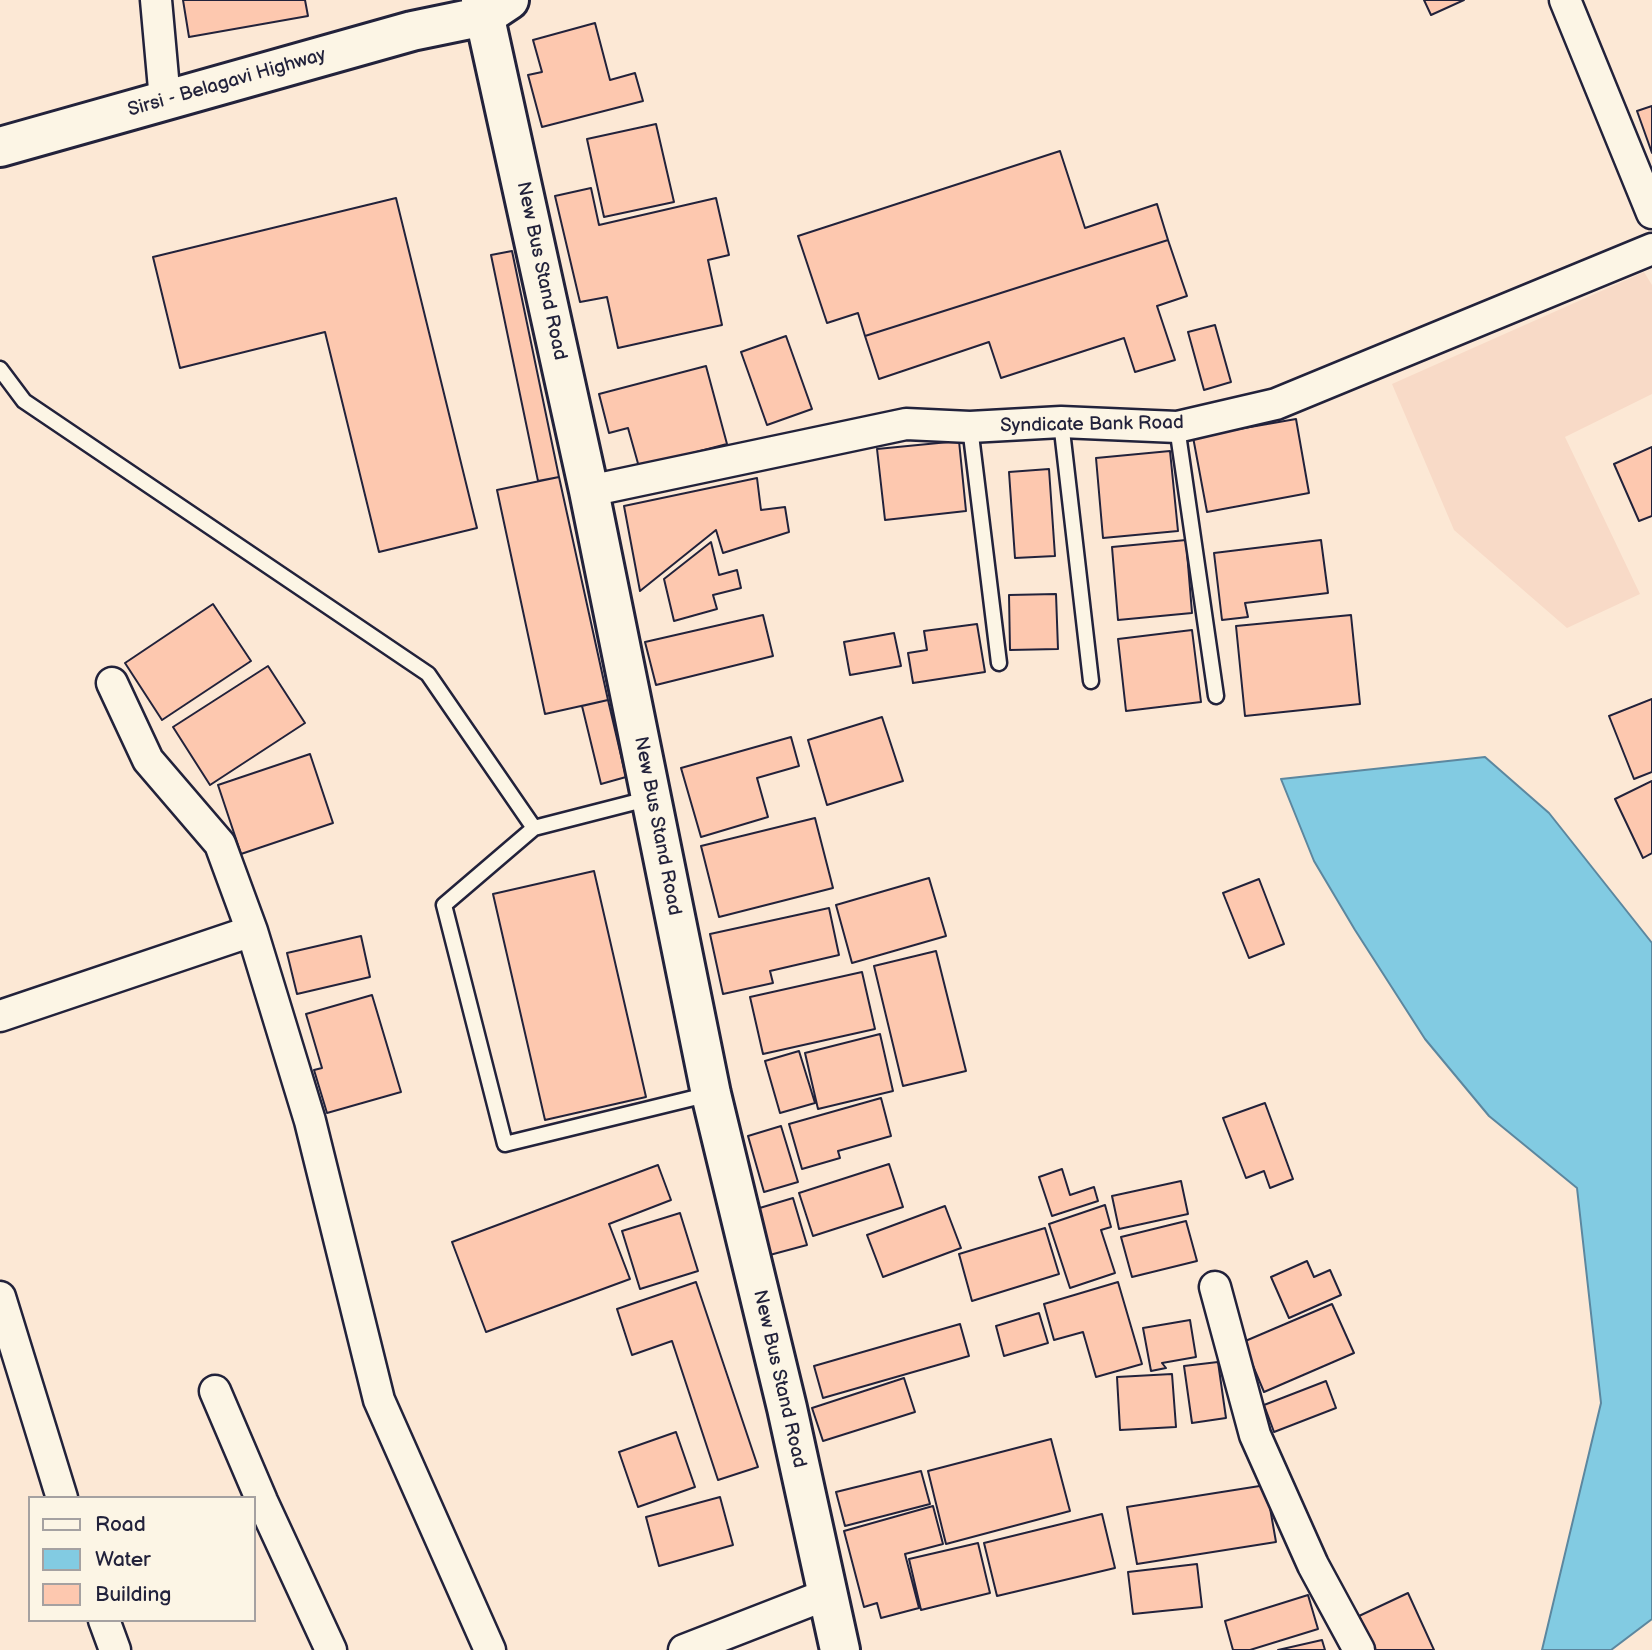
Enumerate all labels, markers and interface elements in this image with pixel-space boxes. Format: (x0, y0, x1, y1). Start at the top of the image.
street label: Sirsi - Belagavi Highway (125, 44, 329, 122)
street label: New Bus Stand Road (511, 180, 571, 362)
street label: Syndicate Bank Road (1000, 412, 1184, 438)
street label: New Bus Stand Road (628, 735, 686, 917)
street label: New Bus Stand Road (747, 1288, 811, 1470)
legend (28, 1496, 256, 1622)
text: Road (95, 1512, 146, 1537)
text: Water (95, 1547, 151, 1572)
text: Building (95, 1582, 171, 1607)

